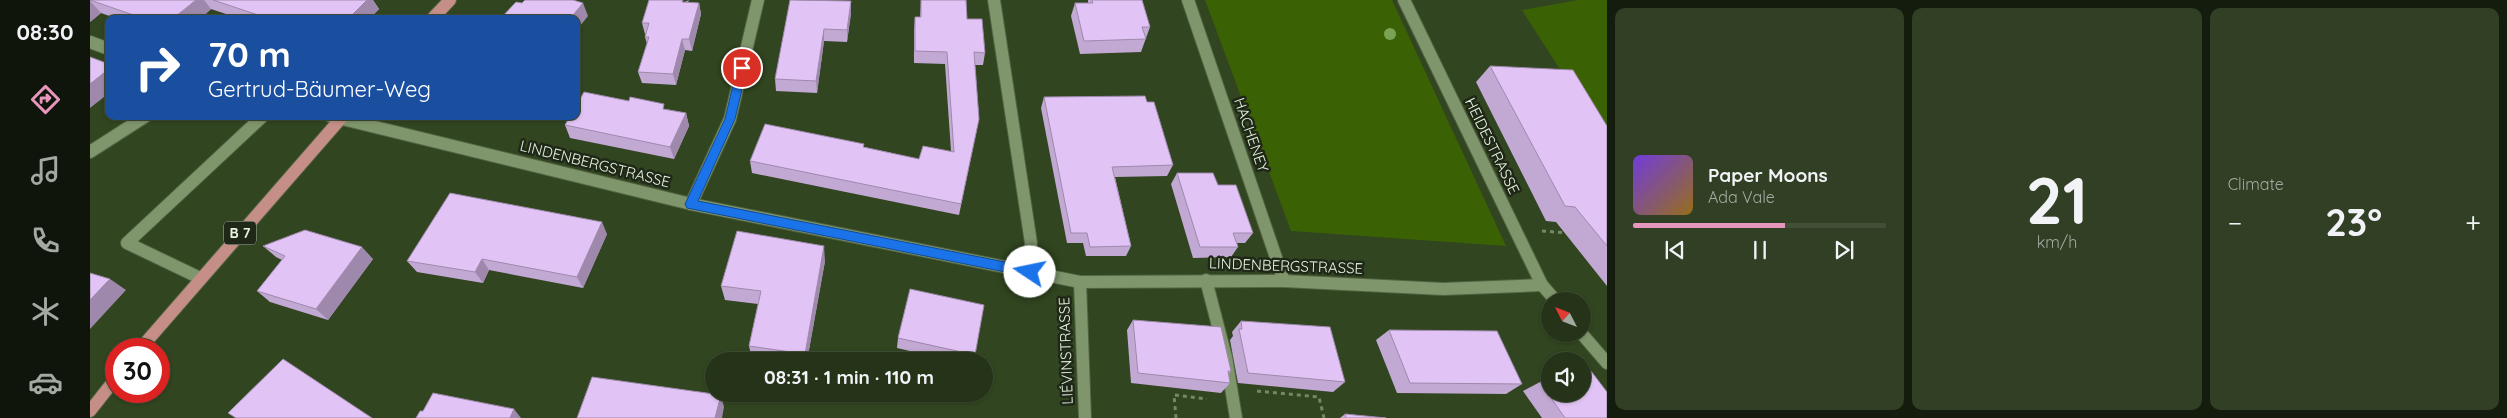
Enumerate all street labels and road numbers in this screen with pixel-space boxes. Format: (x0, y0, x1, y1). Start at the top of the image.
street label: HEIDESTRASSE (1461, 94, 1524, 197)
street label: HACHENEY (1230, 95, 1273, 175)
street label: LINDENBERGSTRASSE (518, 136, 672, 191)
road number: B 7 (224, 222, 256, 244)
street label: LINDENBERGSTRASSE (1209, 253, 1363, 278)
street label: LIÉVINSTRASSE (1054, 297, 1077, 405)

